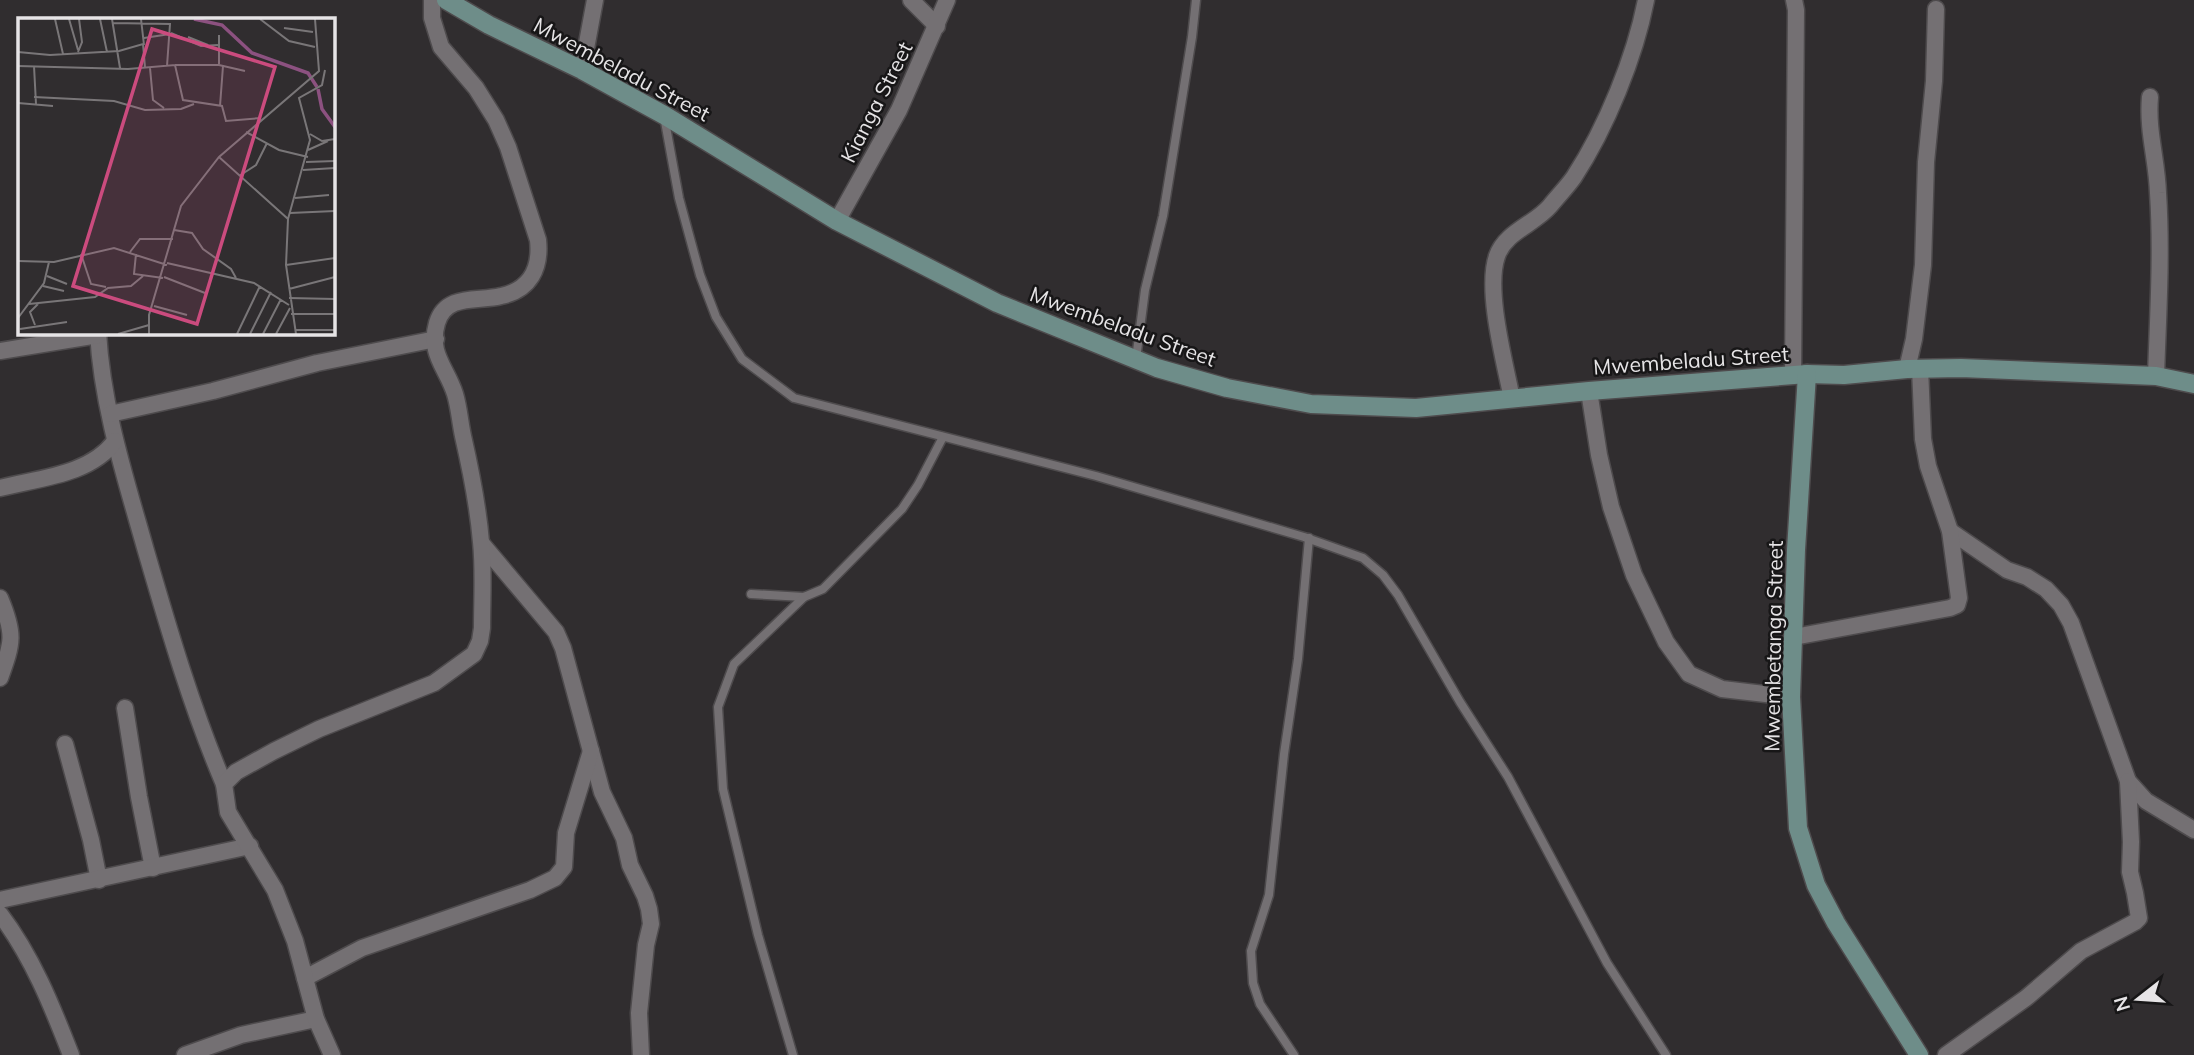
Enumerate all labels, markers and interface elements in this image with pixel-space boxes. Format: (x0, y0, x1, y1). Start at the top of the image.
street label: Mwembeladu Street (529, 12, 715, 126)
inset map (18, 18, 334, 334)
street label: Kianga Street (834, 37, 918, 167)
street label: Mwembeladu Street (1027, 280, 1219, 372)
street label: Mwembeladu Street (1592, 340, 1790, 380)
street label: Mwembetanga Street (1758, 540, 1788, 752)
north arrow (2103, 964, 2173, 1034)
text: N (2108, 994, 2135, 1014)

